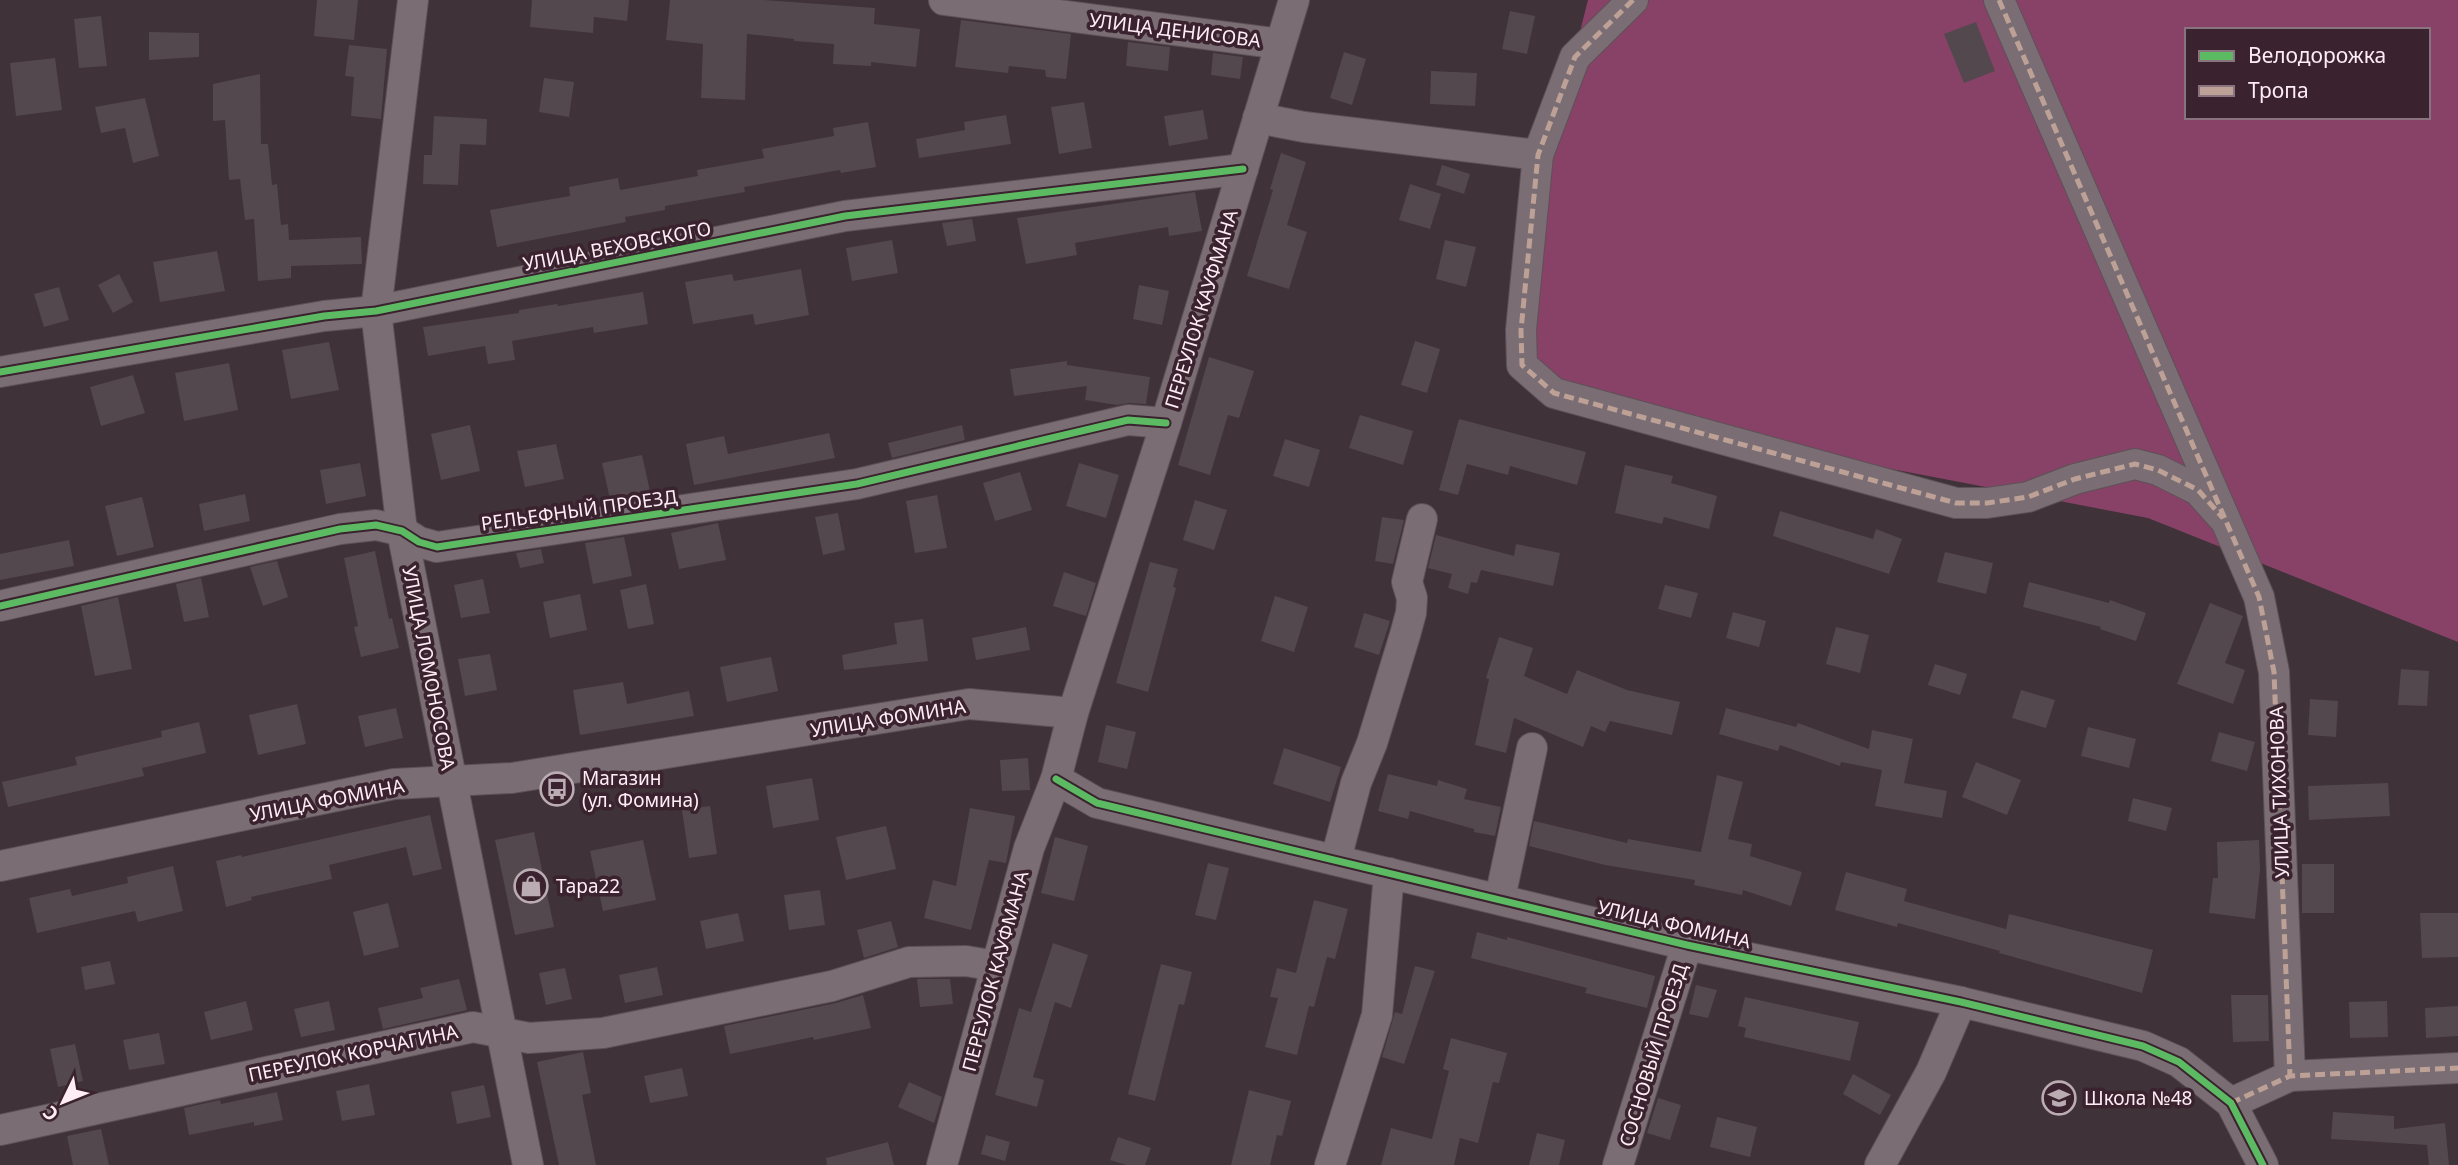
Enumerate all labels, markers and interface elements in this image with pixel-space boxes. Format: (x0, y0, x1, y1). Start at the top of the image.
street label: УЛИЦА ДЕНИСОВА (1088, 7, 1263, 54)
legend (2185, 28, 2430, 119)
text: Велодорожка (2248, 41, 2386, 69)
text: Тропа (2248, 76, 2309, 104)
street label: ПЕРЕУЛОК КАУФМАНА (1158, 206, 1244, 412)
street label: УЛИЦА ВЕХОВСКОГО (521, 215, 713, 277)
street label: РЕЛЬЕФНЫЙ ПРОЕЗД (479, 483, 679, 537)
street label: УЛИЦА ЛОМОНОСОВА (396, 564, 462, 773)
street label: УЛИЦА ФОМИНА (809, 693, 968, 743)
street label: УЛИЦА ТИХОНОВА (2263, 705, 2295, 878)
place label: Магазин (ул. Фомина) (582, 765, 699, 813)
bus stop icon: Магазин (ул. Фомина) (538, 770, 576, 808)
street label: УЛИЦА ФОМИНА (248, 772, 407, 828)
shop icon: Тара22 (512, 867, 550, 905)
street label: ПЕРЕУЛОК КАУФМАНА (956, 867, 1035, 1074)
place label: Тара22 (556, 873, 620, 899)
street label: УЛИЦА ФОМИНА (1595, 894, 1754, 954)
street label: СОСНОВЫЙ ПРОЕЗД (1613, 960, 1693, 1150)
street label: ПЕРЕУЛОК КОРЧАГИНА (246, 1018, 461, 1088)
north arrow (28, 1067, 98, 1137)
school or university icon: Школа №48 (2040, 1079, 2078, 1117)
place label: Школа №48 (2084, 1085, 2192, 1111)
text: С (37, 1100, 64, 1127)

